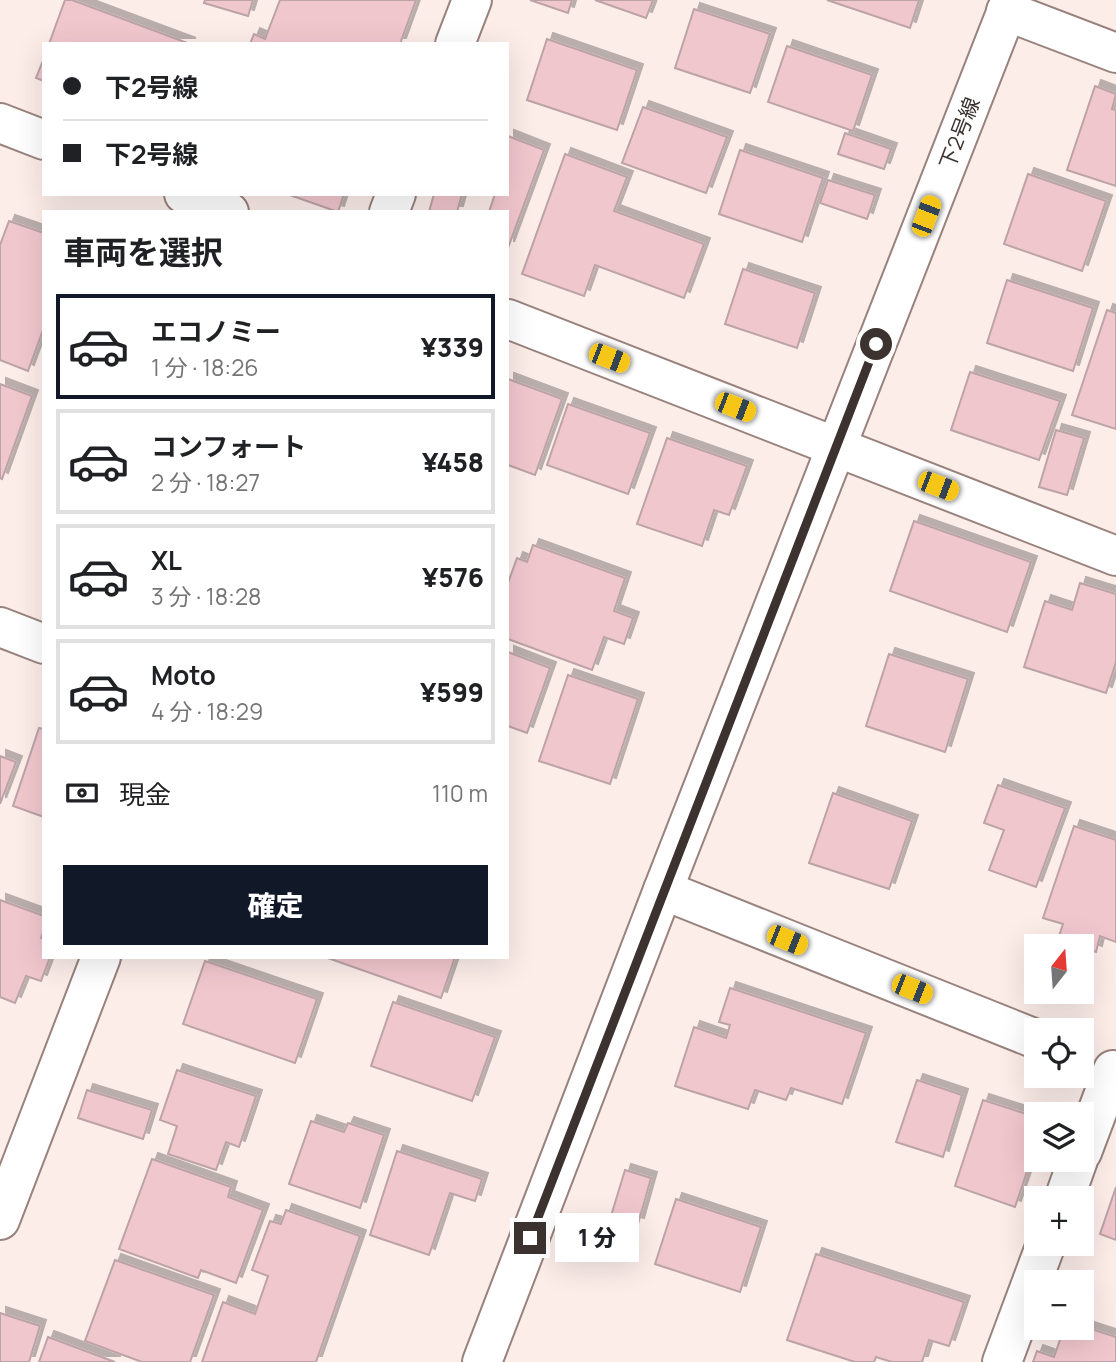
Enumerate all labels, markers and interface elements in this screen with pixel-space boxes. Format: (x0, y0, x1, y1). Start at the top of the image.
text: 下2号線 (105, 69, 198, 105)
street label: 下2号線 (932, 93, 986, 173)
text: 下2号線 (105, 136, 198, 172)
car (909, 193, 944, 239)
text: 車両を選択 (63, 230, 223, 274)
text: エコノミー (151, 313, 281, 349)
icon: car (67, 315, 130, 378)
route start (860, 328, 892, 360)
text: ¥339 (421, 329, 484, 365)
car (586, 341, 633, 375)
text: 1 分 · 18:26 (151, 351, 259, 383)
car (712, 390, 759, 424)
text: コンフォート (151, 428, 306, 464)
icon: car (67, 430, 130, 493)
text: ¥458 (422, 444, 484, 480)
text: 2 分 · 18:27 (151, 466, 260, 498)
car (915, 469, 962, 503)
text: XL (151, 542, 182, 578)
icon: car (67, 545, 130, 608)
text: ¥576 (422, 559, 484, 595)
text: 3 分 · 18:28 (151, 580, 261, 612)
text: Moto (151, 657, 216, 693)
icon: car (67, 660, 130, 723)
text: ¥599 (420, 674, 484, 710)
text: 4 分 · 18:29 (151, 695, 263, 727)
icon: cash (63, 774, 101, 812)
text: 現金 (119, 776, 171, 812)
text: 110 m (432, 777, 488, 809)
button: 確定 (63, 865, 488, 945)
car (764, 922, 811, 958)
north arrow (1024, 934, 1094, 1004)
map controls (1024, 934, 1094, 1340)
car (889, 971, 936, 1007)
button: locate (1024, 1018, 1094, 1088)
button: layers (1024, 1102, 1094, 1172)
button: + (1024, 1186, 1094, 1256)
callout: 1 分 (554, 1214, 638, 1262)
text: 1 分 (578, 1221, 616, 1253)
route end (514, 1222, 546, 1254)
button: − (1024, 1270, 1094, 1340)

